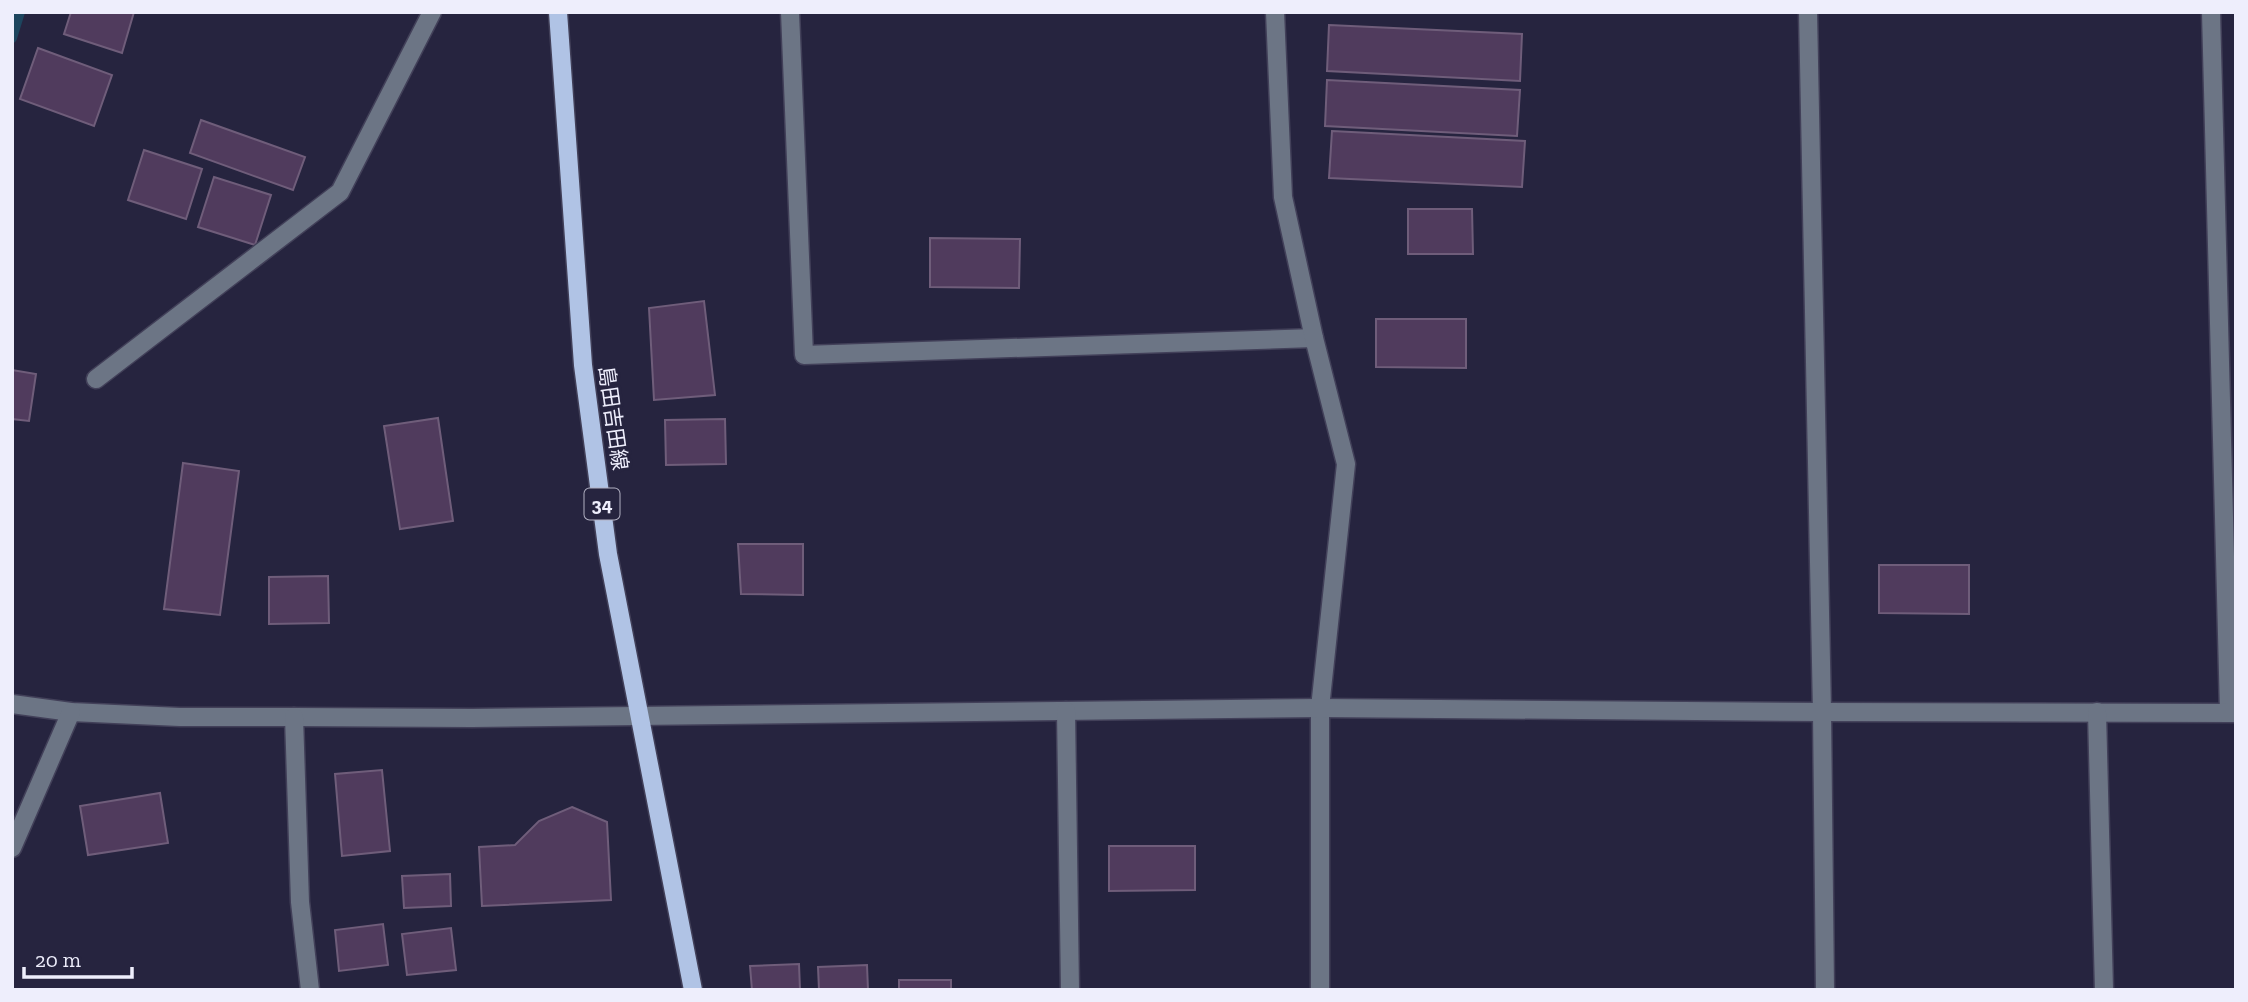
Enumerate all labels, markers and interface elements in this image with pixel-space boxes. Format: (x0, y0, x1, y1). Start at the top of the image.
street label: 島田吉田線 (594, 364, 633, 472)
road number: 34 (584, 489, 620, 520)
scale bar (24, 936, 133, 980)
text: 20 m (35, 947, 81, 972)

